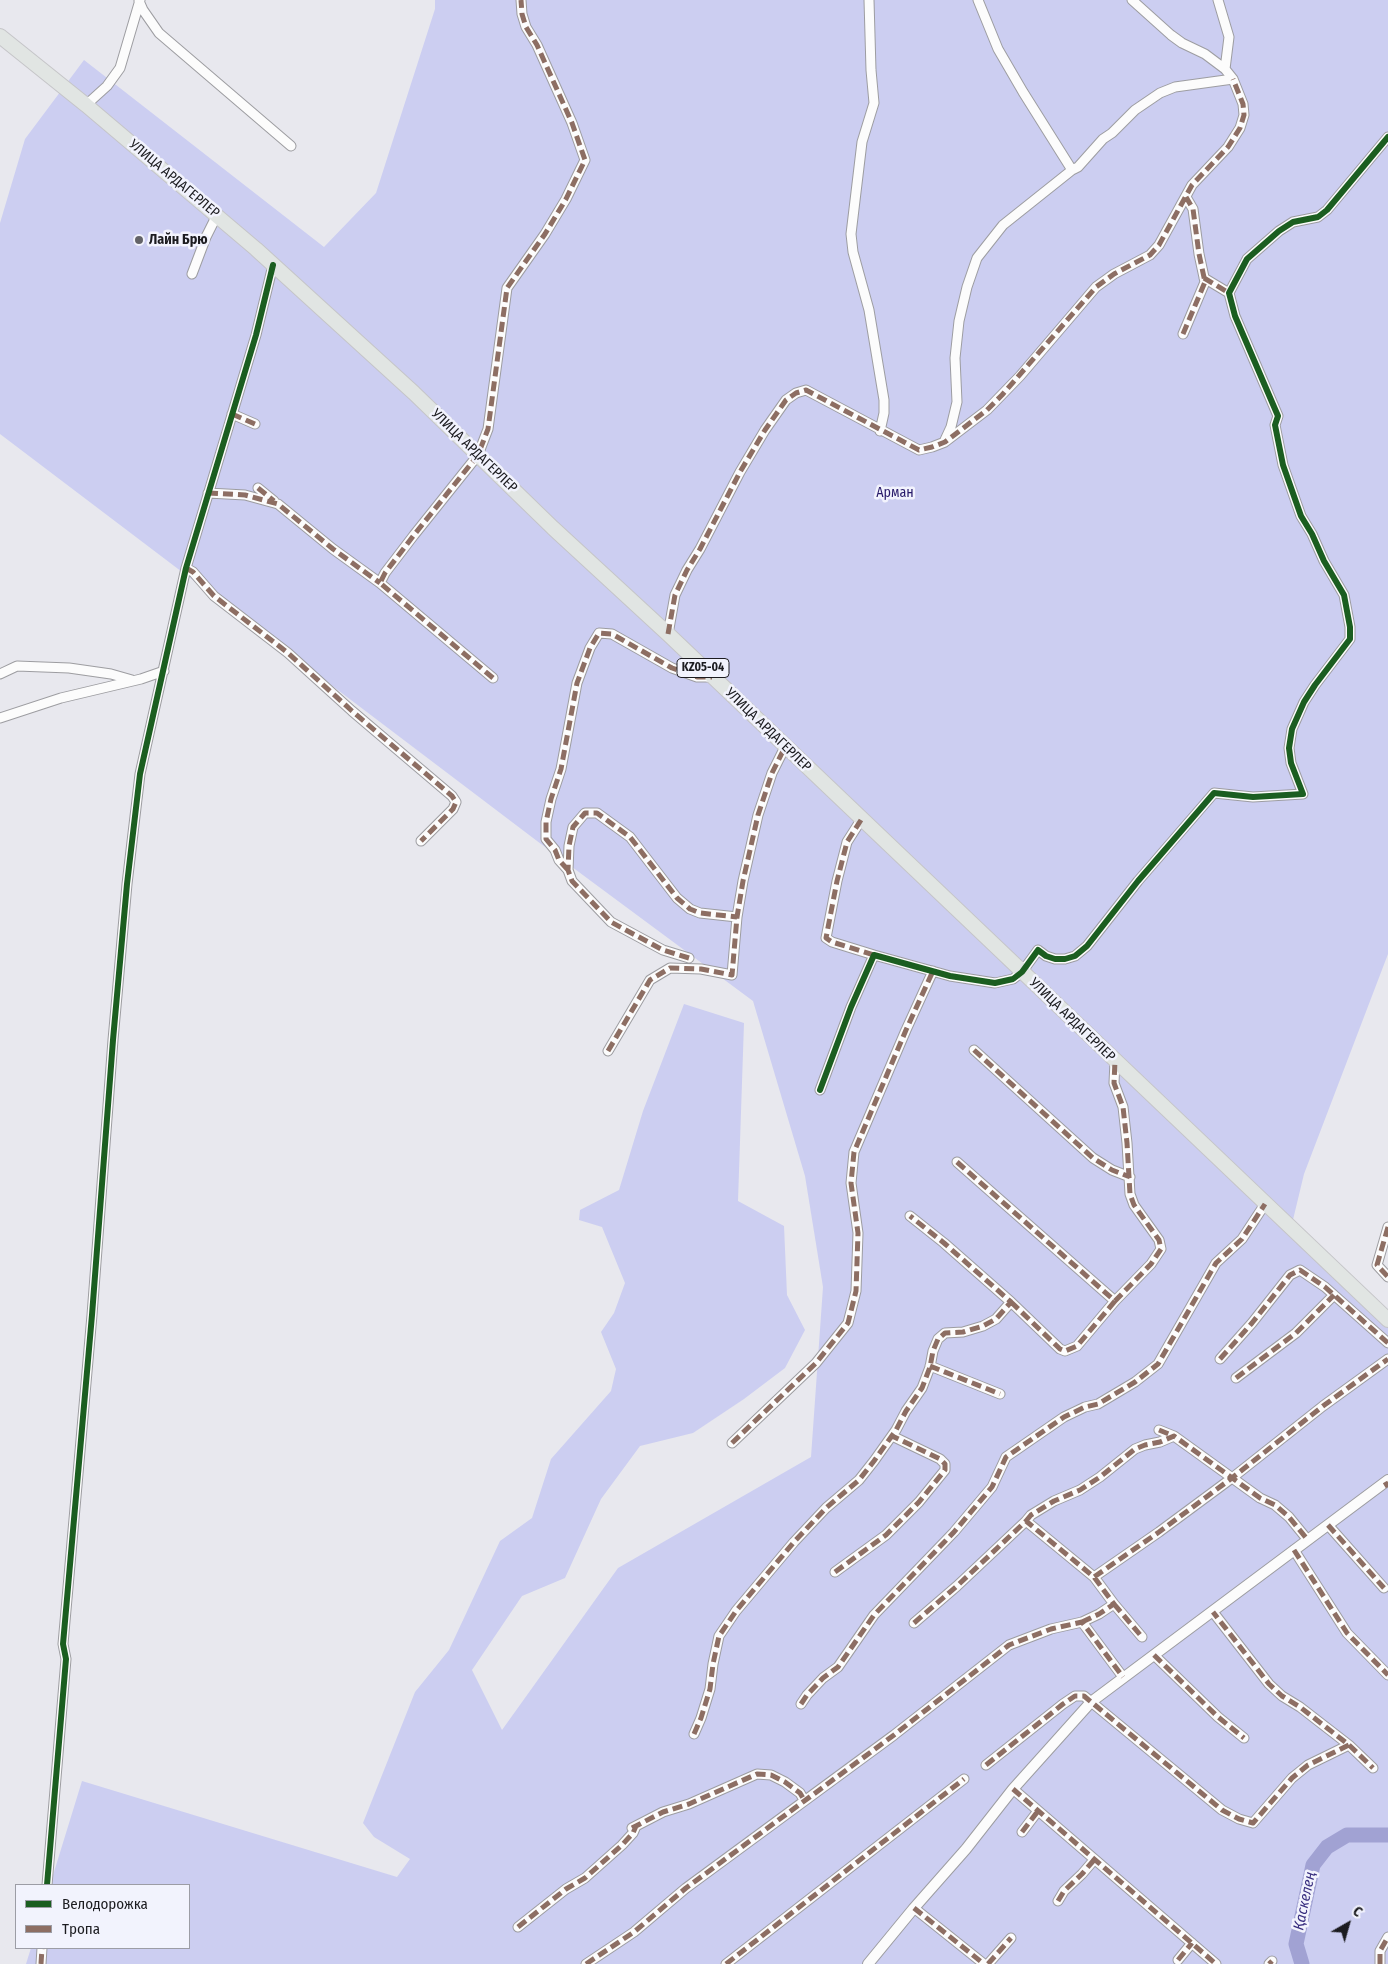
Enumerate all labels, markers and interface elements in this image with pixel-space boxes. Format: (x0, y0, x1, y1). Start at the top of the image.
street label: УЛИЦА АРДАГЕРЛЕР (125, 136, 223, 222)
place label: Лайн Брю (149, 232, 208, 248)
marker: Лайн Брю (133, 234, 145, 246)
street label: УЛИЦА АРДАГЕРЛЕР (428, 406, 520, 496)
park label: Арман (876, 485, 914, 501)
road number: KZ05-04 (677, 658, 729, 678)
street label: УЛИЦА АРДАГЕРЛЕР (722, 685, 814, 775)
street label: УЛИЦА АРДАГЕРЛЕР (1026, 975, 1118, 1065)
water label: Қаскелең (1290, 1870, 1320, 1932)
legend (15, 1884, 190, 1949)
text: Велодорожка (62, 1895, 148, 1913)
north arrow (1323, 1899, 1373, 1949)
text: С (1349, 1903, 1366, 1921)
text: Тропа (62, 1920, 100, 1938)

